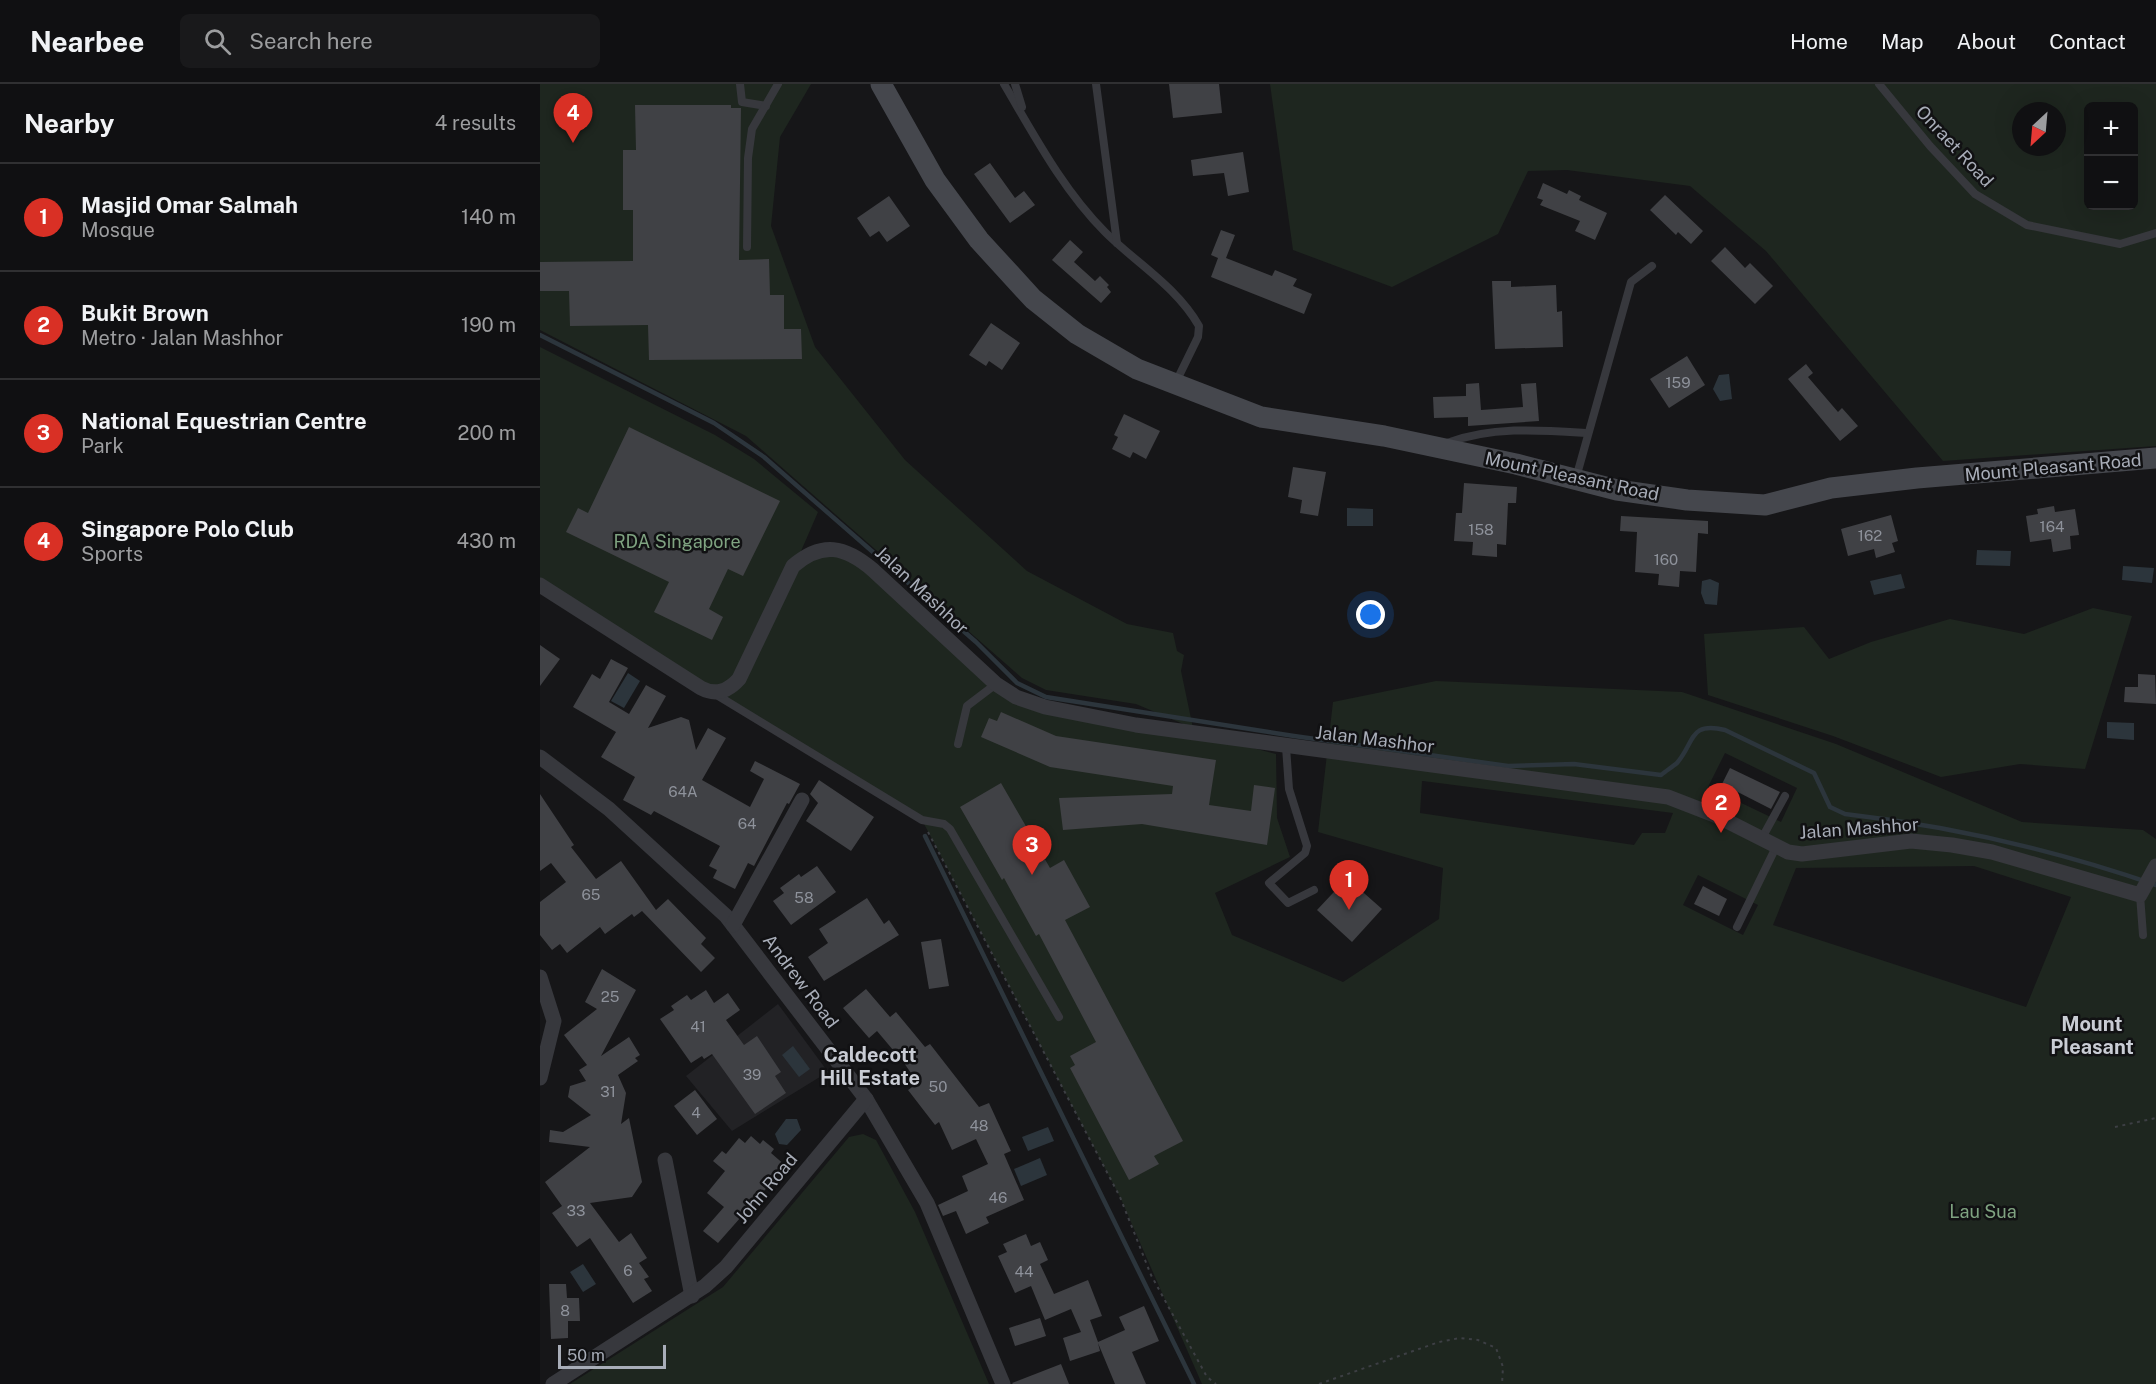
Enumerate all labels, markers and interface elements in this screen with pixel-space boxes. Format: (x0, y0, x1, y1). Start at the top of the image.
search box (180, 14, 600, 68)
text: Nearbee (30, 25, 144, 58)
icon: search (201, 25, 234, 58)
text: Search here (249, 28, 373, 54)
text: Home (1790, 29, 1848, 54)
text: Map (1881, 29, 1924, 54)
text: About (1957, 29, 2016, 54)
text: Contact (2049, 29, 2126, 54)
pin: 4 (554, 94, 592, 143)
street label: Onraet Road (1912, 101, 1998, 191)
north arrow (2012, 102, 2066, 156)
map controls (2084, 102, 2138, 210)
button: + (2084, 102, 2138, 156)
text: Nearby (24, 108, 114, 139)
text: 4 results (435, 111, 516, 135)
button: − (2084, 156, 2138, 210)
text: Masjid Omar Salmah (81, 192, 298, 218)
text: 1 (39, 205, 48, 229)
text: 140 m (461, 205, 516, 229)
text: Mosque (81, 218, 155, 242)
text: Bukit Brown (81, 300, 209, 326)
text: 2 (37, 313, 50, 337)
text: 190 m (461, 313, 516, 337)
text: Metro · Jalan Mashhor (81, 326, 283, 350)
house number: 159 (1665, 374, 1691, 391)
text: National Equestrian Centre (81, 408, 367, 434)
text: 3 (37, 421, 50, 445)
text: 200 m (458, 421, 516, 445)
text: Park (81, 434, 124, 458)
street label: Mount Pleasant Road (1483, 447, 1661, 505)
street label: Mount Pleasant Road (1964, 449, 2142, 485)
text: Singapore Polo Club (81, 516, 294, 542)
house number: 164 (2040, 518, 2064, 535)
house number: 158 (1468, 521, 1494, 538)
house number: 162 (1858, 527, 1882, 544)
text: 4 (37, 529, 50, 553)
text: 430 m (457, 529, 516, 553)
park label: RDA Singapore (613, 531, 741, 552)
street label: Jalan Mashhor (871, 541, 973, 639)
text: Sports (81, 542, 143, 566)
house number: 160 (1654, 551, 1678, 568)
your location (1356, 600, 1385, 629)
street label: Jalan Mashhor (1314, 721, 1436, 757)
house number: 64A (668, 783, 698, 800)
pin: 2 (1702, 784, 1740, 833)
street label: Jalan Mashhor (1798, 813, 1920, 843)
house number: 64 (738, 815, 756, 832)
pin: 3 (1012, 826, 1052, 875)
pin: 1 (1330, 860, 1368, 910)
house number: 65 (582, 886, 600, 903)
house number: 58 (794, 889, 814, 906)
street label: Andrew Road (759, 930, 843, 1032)
house number: 25 (601, 988, 619, 1005)
district label: Mount Pleasant (2050, 1012, 2134, 1059)
house number: 41 (690, 1018, 706, 1035)
district label: Caldecott Hill Estate (820, 1043, 920, 1090)
house number: 39 (743, 1066, 761, 1083)
house number: 50 (929, 1078, 947, 1095)
house number: 31 (600, 1083, 616, 1100)
house number: 4 (691, 1104, 701, 1121)
house number: 48 (969, 1117, 989, 1134)
street label: John Road (731, 1149, 801, 1227)
house number: 46 (989, 1189, 1007, 1206)
park label: Lau Sua (1949, 1201, 2017, 1222)
house number: 33 (567, 1202, 585, 1219)
house number: 6 (623, 1262, 633, 1279)
house number: 44 (1015, 1263, 1033, 1280)
house number: 8 (560, 1302, 570, 1319)
scale bar (558, 1342, 666, 1370)
text: 50 m (567, 1346, 605, 1365)

